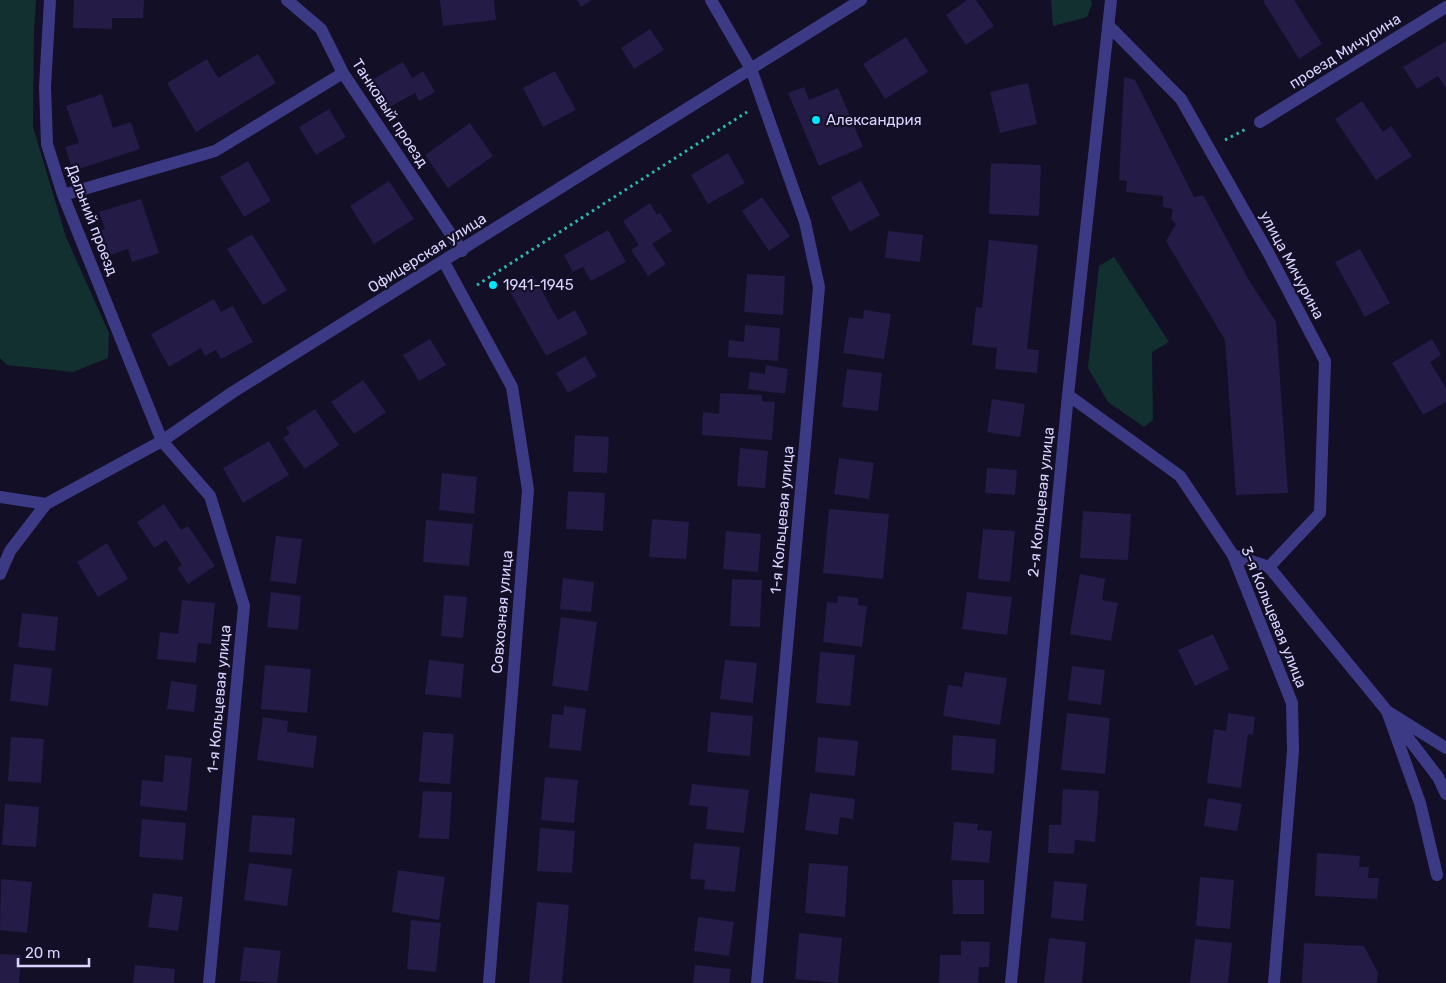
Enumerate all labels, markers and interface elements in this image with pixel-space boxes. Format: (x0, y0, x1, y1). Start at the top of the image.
street label: проезд Мичурина (1286, 9, 1404, 93)
street label: Танковый проезд (348, 55, 432, 171)
place label: Александрия (826, 111, 922, 129)
marker: Александрия (810, 114, 822, 126)
street label: Дальний проезд (63, 162, 121, 278)
street label: улица Мичурина (1256, 208, 1328, 322)
street label: Офицерская улица (364, 209, 490, 297)
place label: 1941-1945 (503, 276, 574, 294)
marker: 1941-1945 (487, 279, 499, 291)
street label: 2-я Кольцевая улица (1024, 426, 1058, 578)
street label: 1-я Кольцевая улица (767, 445, 797, 595)
street label: 3-я Кольцевая улица (1237, 543, 1311, 691)
street label: Совхозная улица (488, 550, 516, 674)
street label: 1-я Кольцевая улица (204, 624, 234, 774)
scale bar (18, 936, 89, 968)
text: 20 m (25, 944, 60, 962)

